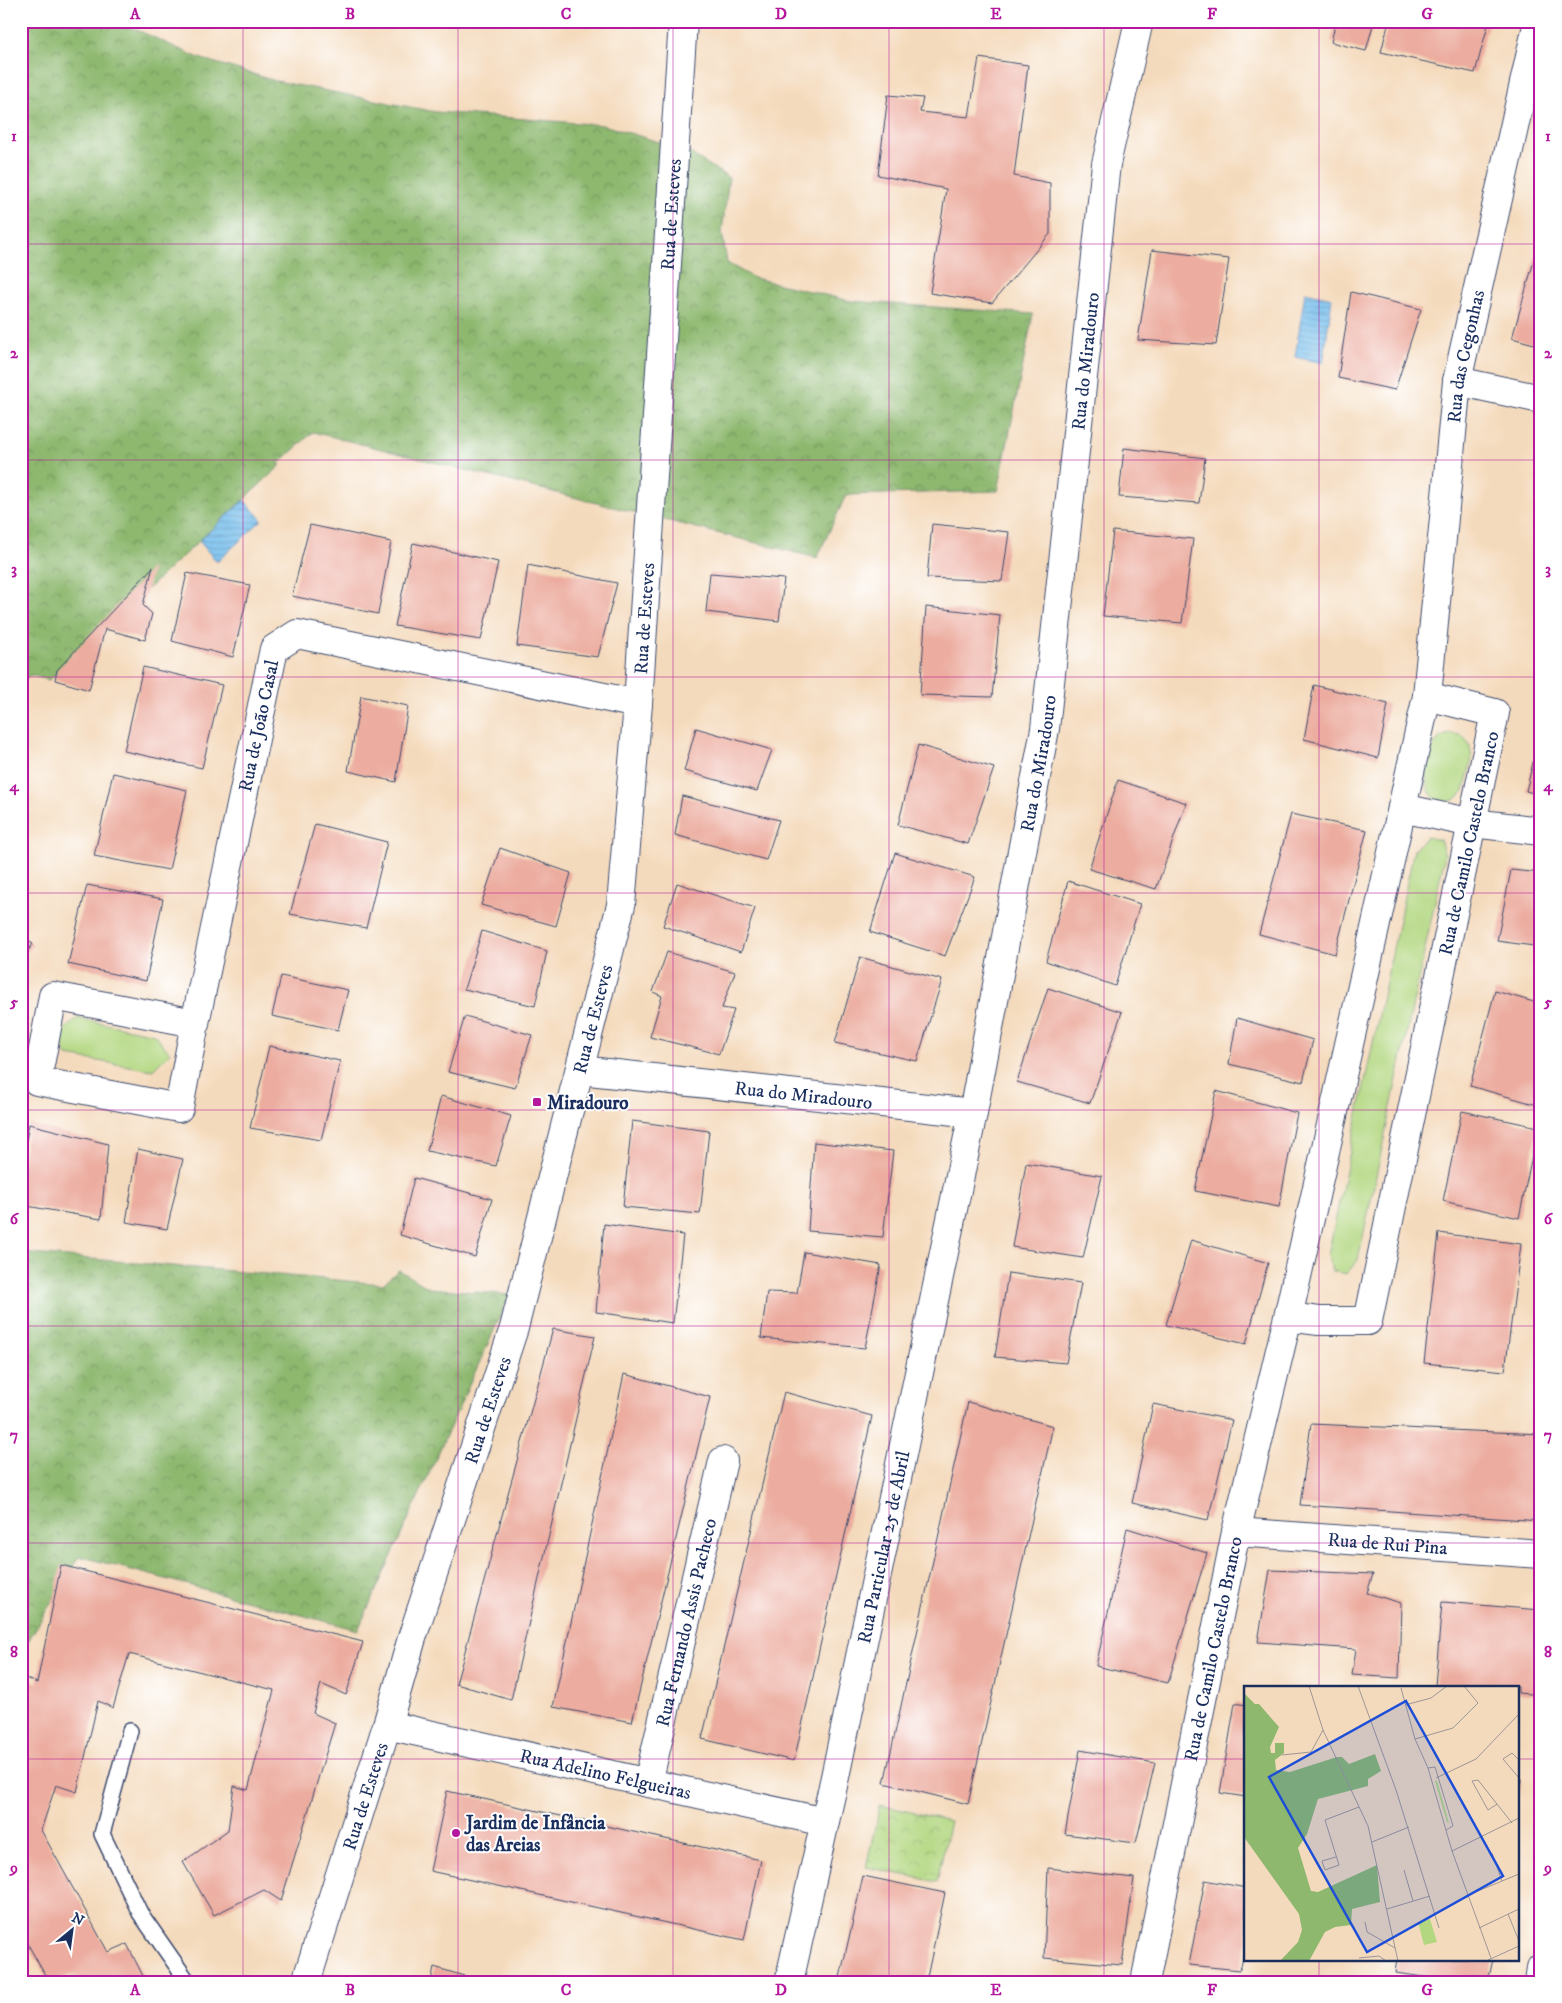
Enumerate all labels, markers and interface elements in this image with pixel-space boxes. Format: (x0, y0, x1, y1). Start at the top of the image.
text: A (129, 4, 141, 24)
text: B (345, 4, 355, 24)
text: C (561, 4, 571, 24)
text: D (775, 4, 787, 24)
text: E (990, 4, 1002, 24)
text: F (1207, 4, 1217, 24)
text: G (1421, 4, 1433, 24)
text: 1 (11, 126, 17, 146)
text: 1 (1545, 126, 1551, 146)
street label: Rua de Esteves (657, 158, 687, 271)
street label: Rua das Cegonhas (1443, 288, 1490, 424)
street label: Rua do Miradouro (1067, 291, 1105, 431)
text: 2 (10, 343, 19, 363)
text: 2 (1544, 343, 1553, 363)
text: 3 (11, 559, 17, 579)
text: 3 (1545, 559, 1551, 579)
street label: Rua de Esteves (630, 562, 660, 675)
street label: Rua de João Casal (234, 658, 284, 794)
street label: Rua do Miradouro (1016, 694, 1062, 834)
street label: Rua de Camilo Castelo Branco (1434, 729, 1504, 957)
text: 4 (8, 776, 19, 796)
text: 4 (1542, 776, 1553, 796)
street label: Rua de Esteves (569, 962, 618, 1076)
text: 5 (9, 992, 18, 1012)
text: 5 (1543, 992, 1552, 1012)
street label: Rua do Miradouro (733, 1077, 874, 1115)
place label: Miradouro (547, 1092, 629, 1115)
marker: Miradouro (531, 1096, 543, 1108)
text: 6 (10, 1209, 20, 1229)
text: 6 (1544, 1209, 1554, 1229)
street label: Rua de Esteves (460, 1354, 517, 1467)
text: 7 (10, 1425, 18, 1445)
text: 7 (1544, 1425, 1552, 1445)
street label: Rua Particular 25 de Abril (853, 1449, 916, 1646)
street label: Rua Fernando Assis Pacheco (651, 1516, 722, 1729)
street label: Rua de Rui Pina (1327, 1529, 1448, 1560)
street label: Rua de Camilo Castelo Branco (1180, 1535, 1248, 1763)
text: 8 (10, 1642, 18, 1662)
text: 8 (1544, 1642, 1552, 1662)
inset map (1244, 1686, 1520, 1960)
street label: Rua de Esteves (338, 1740, 394, 1853)
street label: Rua Adelino Felgueiras (518, 1745, 693, 1805)
place label: Jardim de Infância das Areias (464, 1812, 606, 1857)
marker: Jardim de Infância das Areias (450, 1827, 462, 1839)
text: 9 (9, 1858, 18, 1878)
text: 9 (1543, 1858, 1552, 1878)
north arrow (48, 1906, 98, 1956)
text: N (68, 1909, 88, 1930)
text: A (129, 1980, 141, 2000)
text: B (345, 1980, 355, 2000)
text: C (561, 1980, 571, 2000)
text: D (775, 1980, 787, 2000)
text: E (990, 1980, 1002, 2000)
text: F (1207, 1980, 1217, 2000)
text: G (1421, 1980, 1433, 2000)

